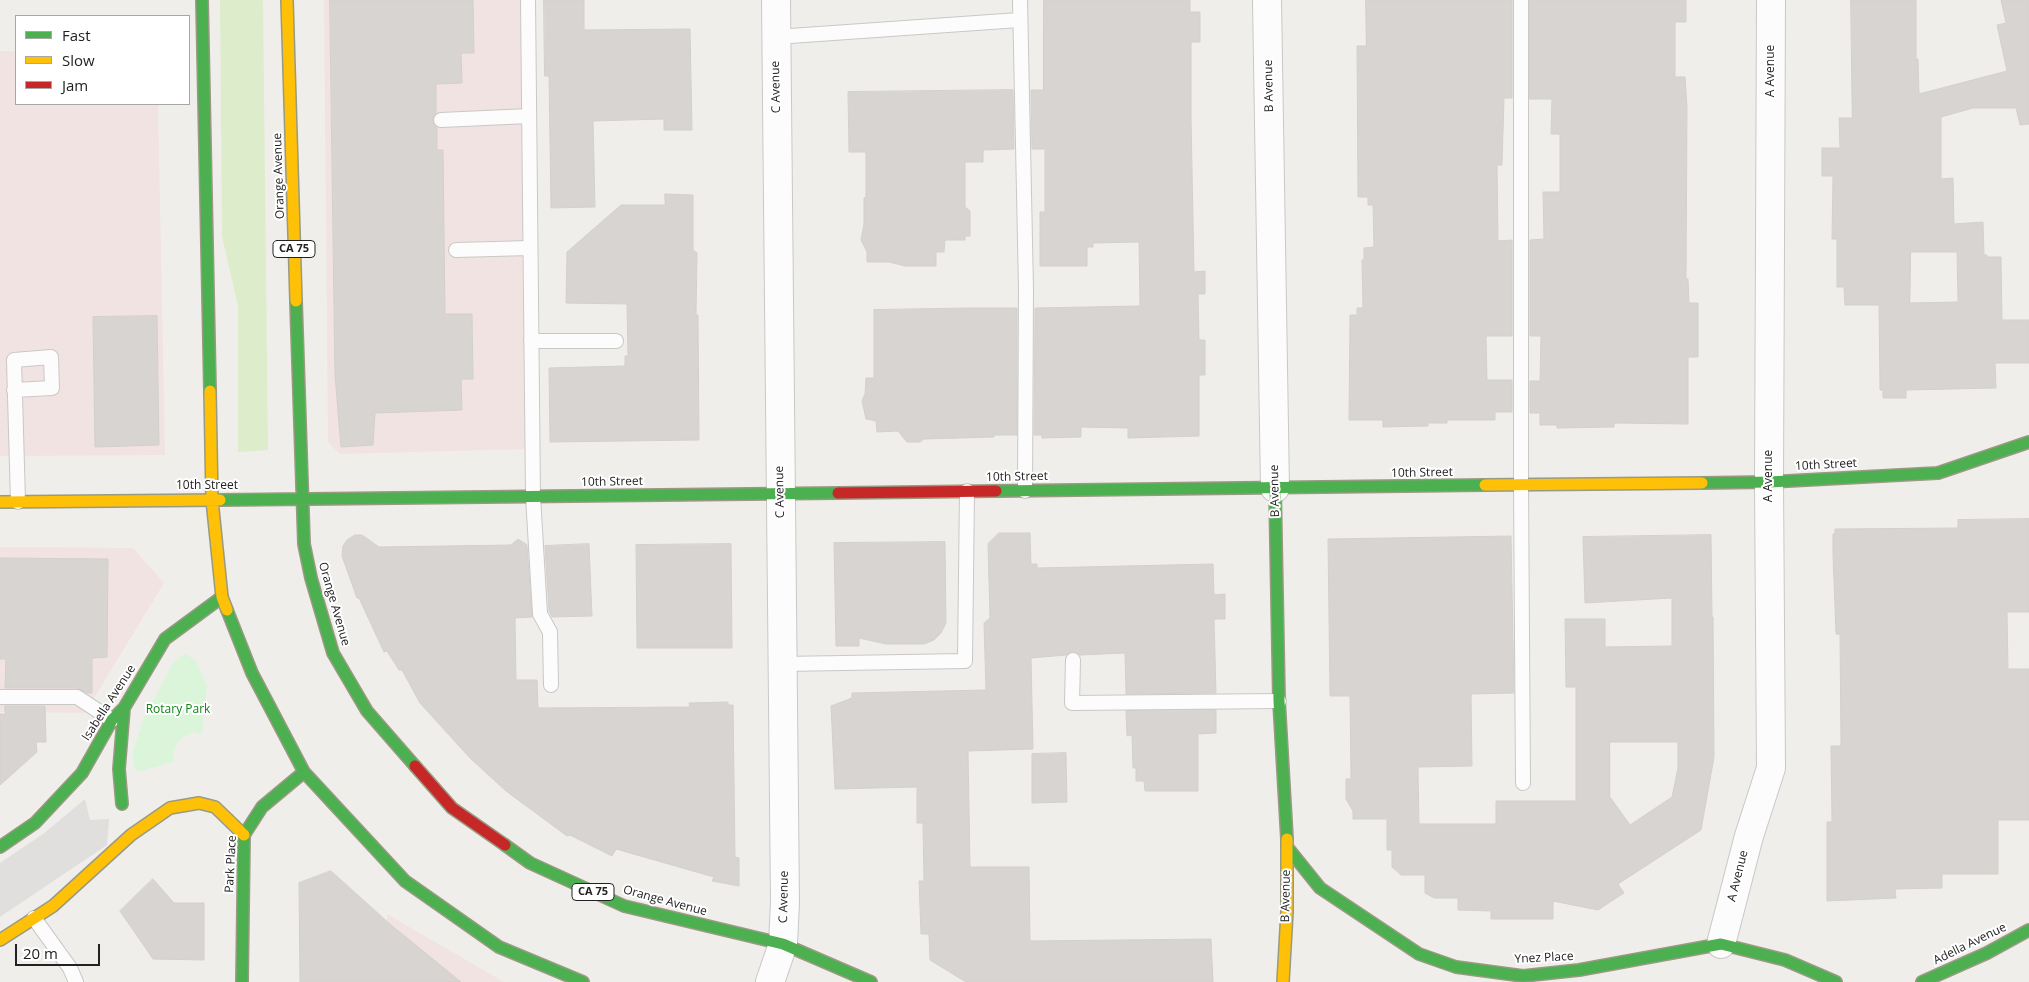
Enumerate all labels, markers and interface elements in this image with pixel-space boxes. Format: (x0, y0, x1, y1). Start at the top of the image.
legend (15, 15, 190, 105)
text: Fast (62, 25, 91, 45)
street label: A Avenue (1764, 45, 1778, 97)
text: Slow (62, 50, 95, 70)
street label: B Avenue (1261, 60, 1277, 112)
street label: C Avenue (768, 61, 784, 113)
text: Jam (62, 75, 88, 95)
street label: Orange Avenue (270, 133, 288, 219)
road number: CA 75 (273, 240, 315, 258)
street label: A Avenue (1762, 450, 1776, 502)
street label: 10th Street (1795, 456, 1857, 474)
street label: B Avenue (1267, 465, 1283, 517)
street label: 10th Street (1391, 465, 1453, 481)
street label: C Avenue (772, 466, 788, 518)
street label: 10th Street (986, 469, 1048, 485)
street label: 10th Street (581, 474, 643, 490)
street label: 10th Street (176, 479, 238, 493)
street label: Orange Avenue (315, 560, 353, 648)
street label: Isabella Avenue (79, 662, 139, 744)
park label: Rotary Park (146, 703, 210, 717)
street label: Park Place (222, 835, 240, 893)
street label: A Avenue (1725, 849, 1751, 903)
street label: B Avenue (1278, 870, 1294, 922)
street label: C Avenue (776, 871, 792, 923)
street label: Orange Avenue (621, 883, 709, 919)
road number: CA 75 (572, 884, 614, 900)
street label: Adella Avenue (1931, 920, 2009, 968)
scale bar (18, 934, 102, 966)
text: 20 m (23, 943, 58, 963)
street label: Ynez Place (1514, 949, 1574, 967)

